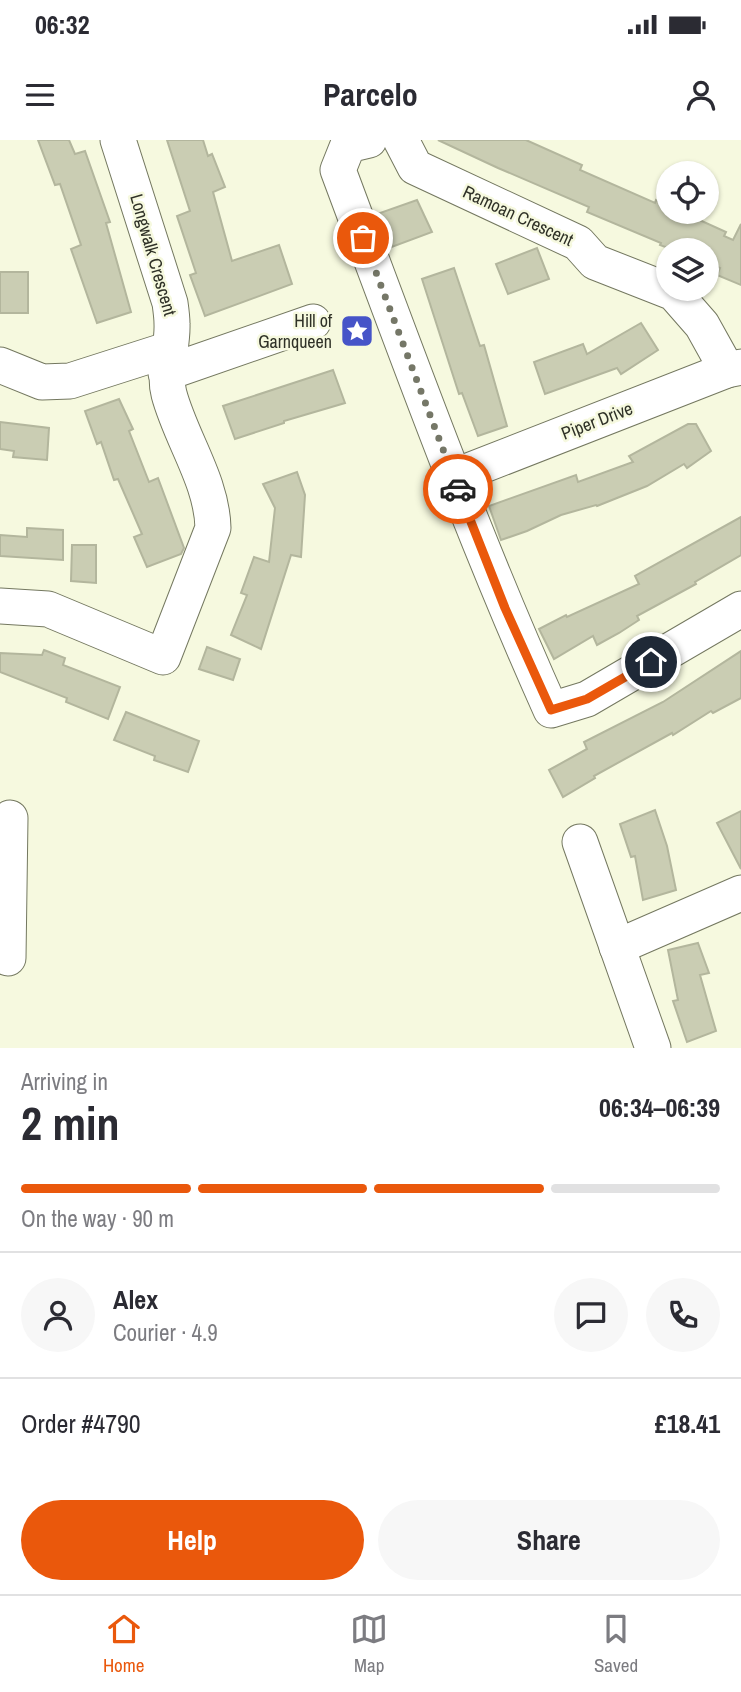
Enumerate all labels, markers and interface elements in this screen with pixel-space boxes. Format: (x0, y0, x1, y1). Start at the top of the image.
text: 06:32 (35, 7, 90, 42)
text: Parcelo (323, 73, 418, 116)
icon: menu (21, 76, 59, 114)
icon: person (682, 76, 720, 114)
map controls (656, 161, 719, 301)
button: locate (656, 161, 719, 224)
street label: Ramoan Crescent (459, 179, 577, 252)
street label: Longwalk Crescent (124, 191, 183, 319)
pin (333, 208, 393, 268)
icon: bag (344, 219, 382, 257)
button: layers (656, 238, 719, 301)
place label: Hill of Garnqueen (258, 308, 333, 354)
place icon: Hill of Garnqueen (338, 312, 376, 350)
street label: Piper Drive (557, 395, 636, 446)
courier (423, 454, 493, 524)
icon: car (439, 470, 477, 508)
pin (621, 632, 681, 692)
icon: home (632, 643, 670, 681)
text: Arriving in (21, 1066, 108, 1097)
text: 06:34–06:39 (599, 1090, 720, 1125)
text: 2 min (21, 1092, 120, 1154)
text: On the way · 90 m (21, 1203, 174, 1234)
button: person (21, 1278, 95, 1352)
button: chat (554, 1278, 628, 1352)
button: phone (646, 1278, 720, 1352)
text: Alex (113, 1282, 158, 1317)
text: Courier · 4.9 (113, 1317, 218, 1348)
text: Order #4790 (21, 1406, 141, 1441)
text: £18.41 (655, 1406, 720, 1441)
button: Help (21, 1500, 364, 1580)
button: Share (378, 1500, 720, 1580)
tab: Home (103, 1610, 144, 1678)
tab: Map (350, 1610, 388, 1678)
tab: Saved (594, 1610, 638, 1678)

